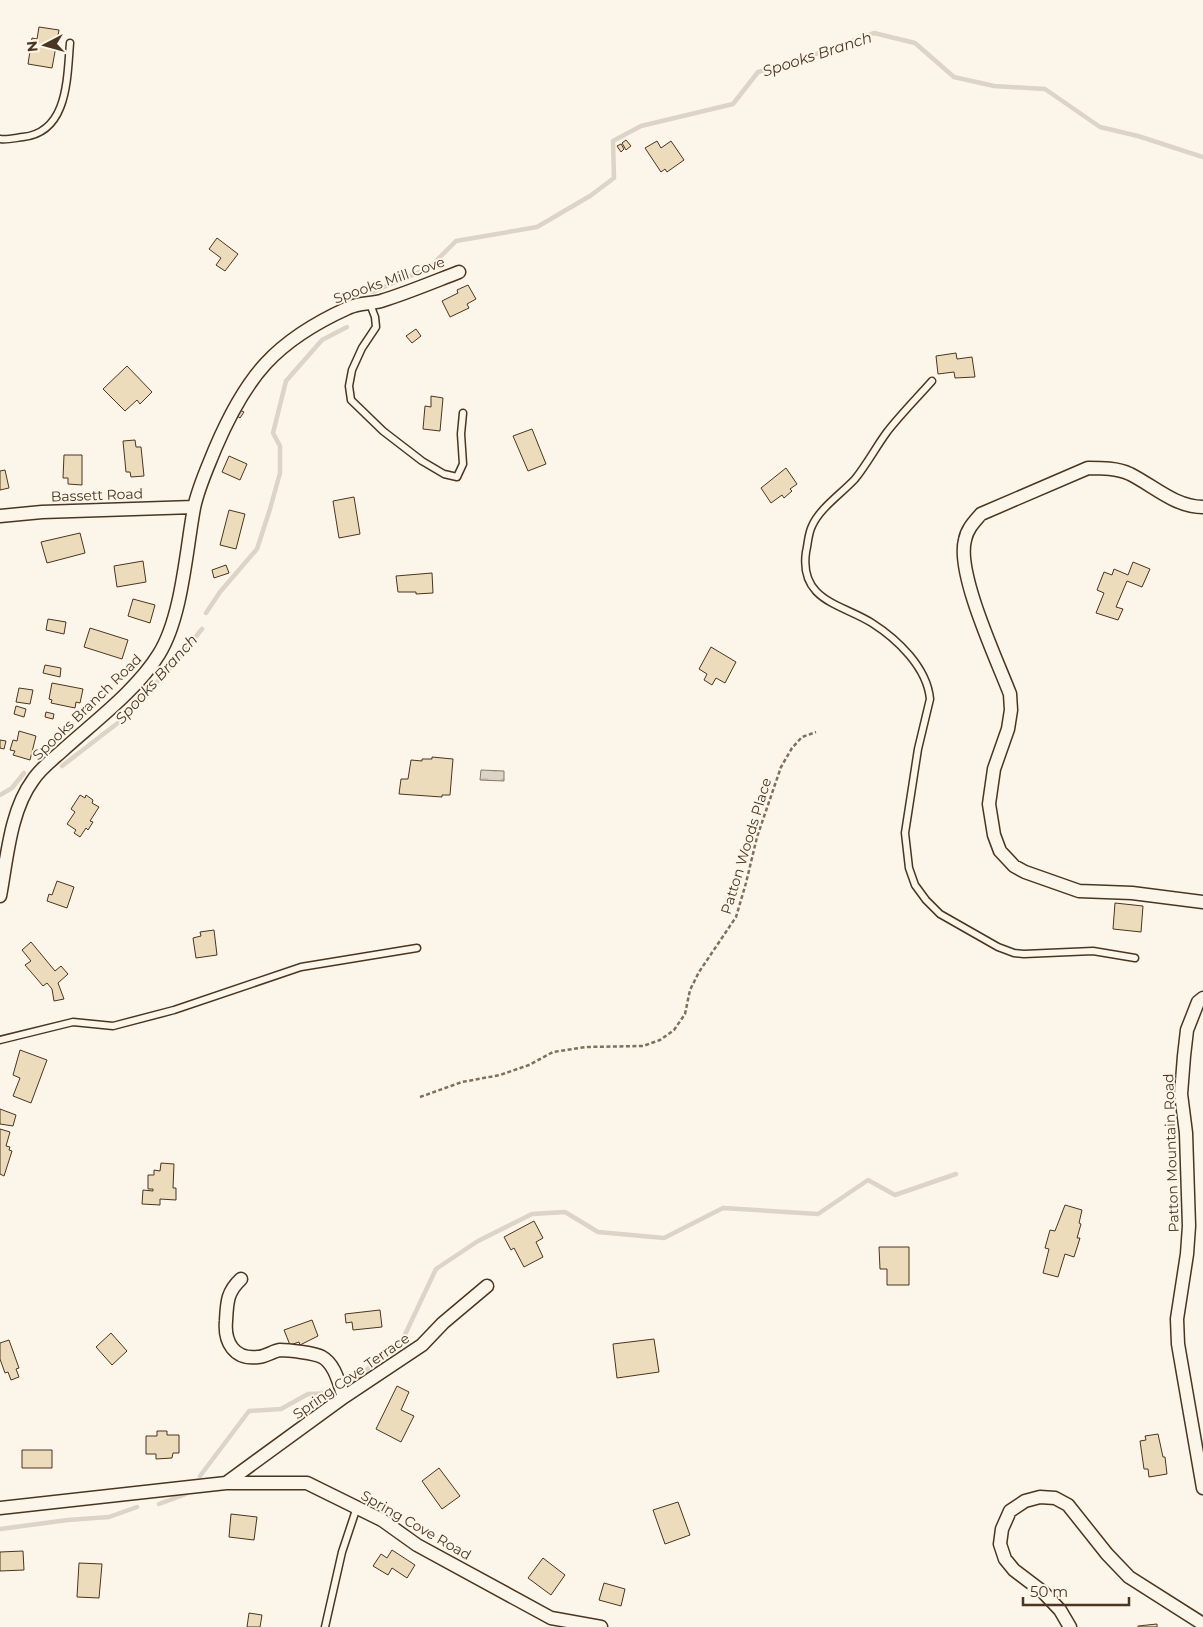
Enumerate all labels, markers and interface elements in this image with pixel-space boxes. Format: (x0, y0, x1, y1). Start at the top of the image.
north arrow (20, 20, 70, 70)
water label: Spooks Branch (760, 27, 874, 81)
text: N (23, 40, 42, 53)
street label: Spooks Mill Cove (331, 253, 447, 307)
street label: Bassett Road (51, 484, 143, 506)
water label: Spooks Branch (111, 630, 201, 728)
street label: Spooks Branch Road (29, 650, 145, 764)
street label: Patton Woods Place (717, 776, 775, 916)
street label: Patton Mountain Road (1159, 1073, 1183, 1233)
street label: Spring Cove Terrace (289, 1329, 413, 1423)
street label: Spring Cove Road (358, 1486, 474, 1564)
scale bar (1023, 1574, 1129, 1606)
text: 50 m (1030, 1582, 1068, 1601)

